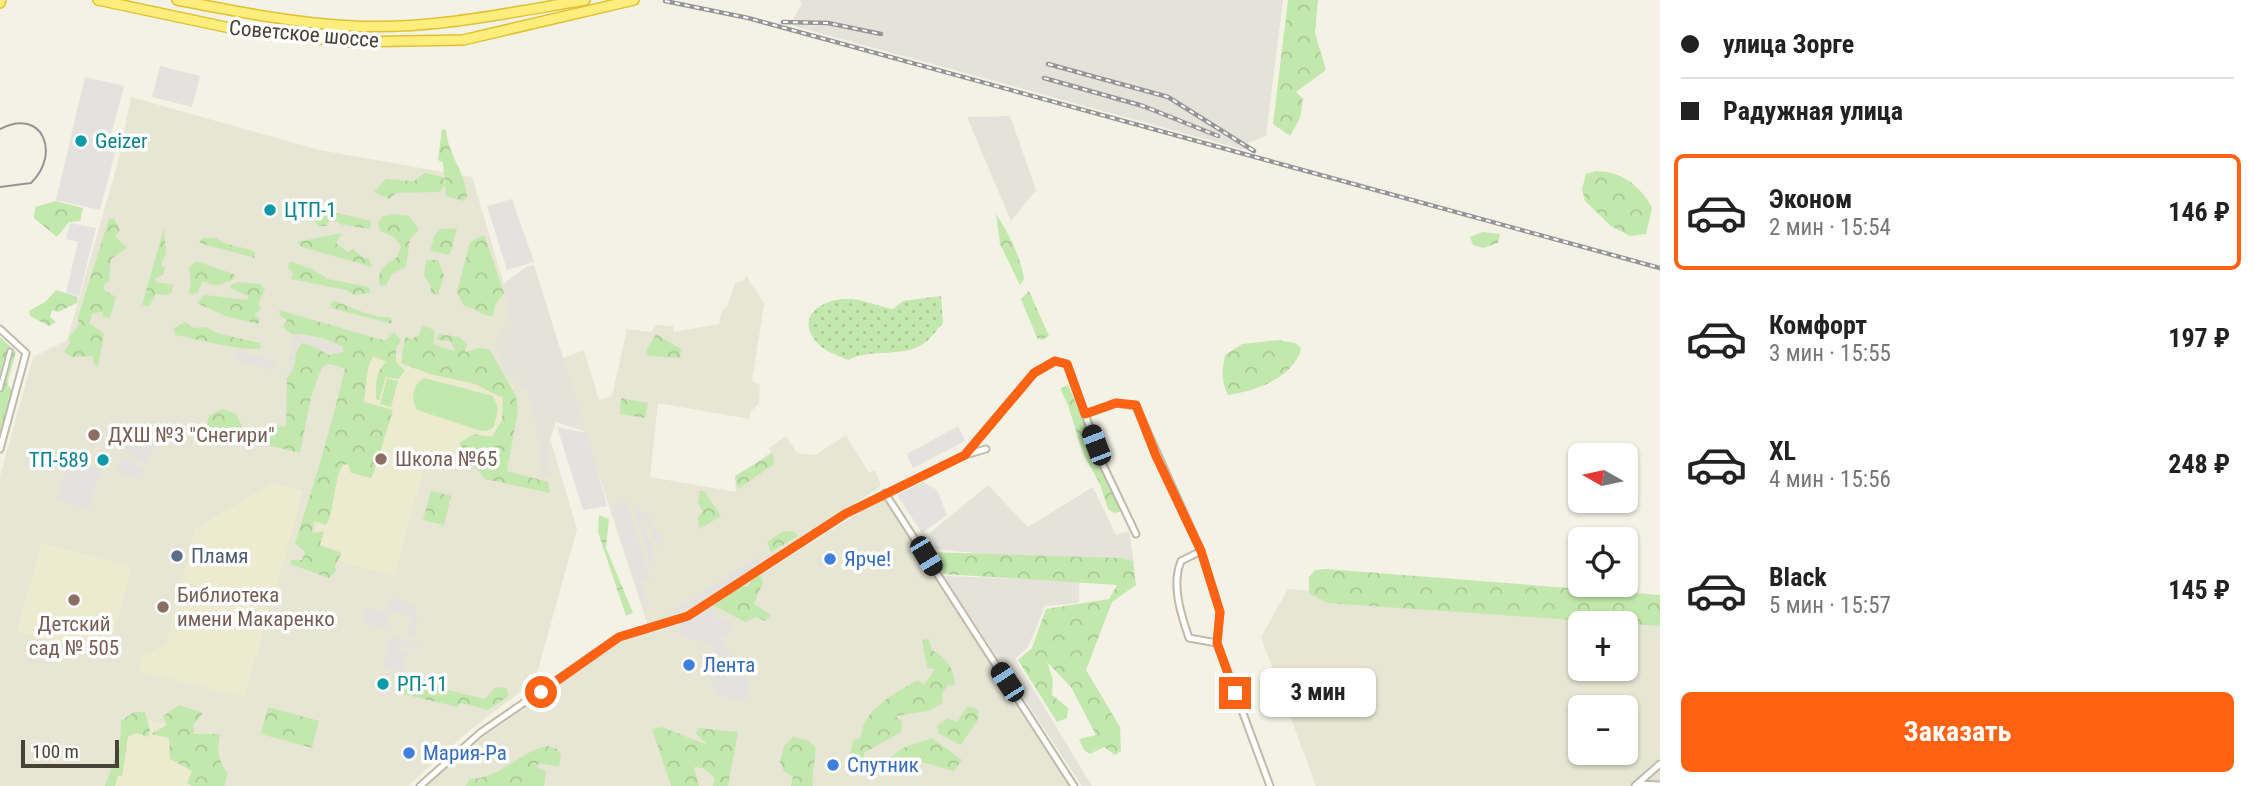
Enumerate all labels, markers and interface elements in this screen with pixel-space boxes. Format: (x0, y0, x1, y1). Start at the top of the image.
street label: Советское шоссе (228, 15, 380, 53)
text: улица Зорге (1723, 29, 1854, 59)
text: Радужная улица (1723, 96, 1903, 126)
place label: Geizer (95, 129, 147, 153)
marker: Geizer (73, 133, 89, 149)
icon: car (1685, 181, 1748, 244)
text: Эконом (1769, 184, 1852, 214)
text: 146 ₽ (2168, 197, 2230, 227)
place label: ЦТП-1 (284, 198, 337, 222)
marker: ЦТП-1 (262, 202, 278, 218)
text: 2 мин · 15:54 (1769, 214, 1891, 241)
icon: car (1685, 307, 1748, 370)
text: Комфорт (1769, 310, 1867, 340)
text: 197 ₽ (2168, 323, 2230, 353)
text: 3 мин · 15:55 (1769, 340, 1891, 367)
car (1079, 422, 1114, 468)
place label: ДХШ №3 "Снегири" (108, 423, 275, 447)
marker: ДХШ №3 "Снегири" (86, 427, 102, 443)
icon: car (1685, 433, 1748, 496)
text: XL (1769, 436, 1796, 466)
north arrow (1568, 443, 1638, 513)
map controls (1568, 443, 1638, 765)
place label: Школа №65 (395, 447, 497, 471)
place label: ТП-589 (29, 448, 89, 472)
text: 248 ₽ (2168, 449, 2230, 479)
marker: Школа №65 (373, 451, 389, 467)
marker: ТП-589 (95, 452, 111, 468)
text: 4 мин · 15:56 (1769, 466, 1891, 493)
button: locate (1568, 527, 1638, 597)
car (907, 533, 946, 579)
place label: Пламя (191, 544, 249, 568)
place label: Ярче! (844, 547, 891, 571)
marker: Пламя (169, 548, 185, 564)
marker: Ярче! (822, 551, 838, 567)
icon: car (1685, 559, 1748, 622)
text: Black (1769, 562, 1827, 592)
text: 145 ₽ (2168, 575, 2230, 605)
place label: Библиотека имени Макаренко (177, 583, 335, 631)
marker: Детский сад № 505 (66, 592, 82, 608)
text: 5 мин · 15:57 (1769, 592, 1891, 619)
marker: Библиотека имени Макаренко (155, 599, 171, 615)
button: + (1568, 611, 1638, 681)
place label: Детский сад № 505 (29, 612, 119, 660)
place label: Лента (703, 653, 755, 677)
marker: Лента (681, 657, 697, 673)
car (987, 659, 1028, 705)
callout: 3 мин (1260, 668, 1375, 718)
place label: РП-11 (397, 672, 448, 696)
marker: РП-11 (375, 676, 391, 692)
route start (525, 676, 557, 708)
route end (1219, 677, 1251, 709)
text: 3 мин (1290, 679, 1346, 706)
button: Заказать (1681, 692, 2234, 772)
button: − (1568, 695, 1638, 765)
scale bar (21, 737, 119, 769)
text: 100 m (32, 740, 79, 763)
place label: Мария-Ра (423, 741, 507, 765)
marker: Мария-Ра (401, 745, 417, 761)
place label: Спутник (847, 753, 919, 777)
marker: Спутник (825, 757, 841, 773)

